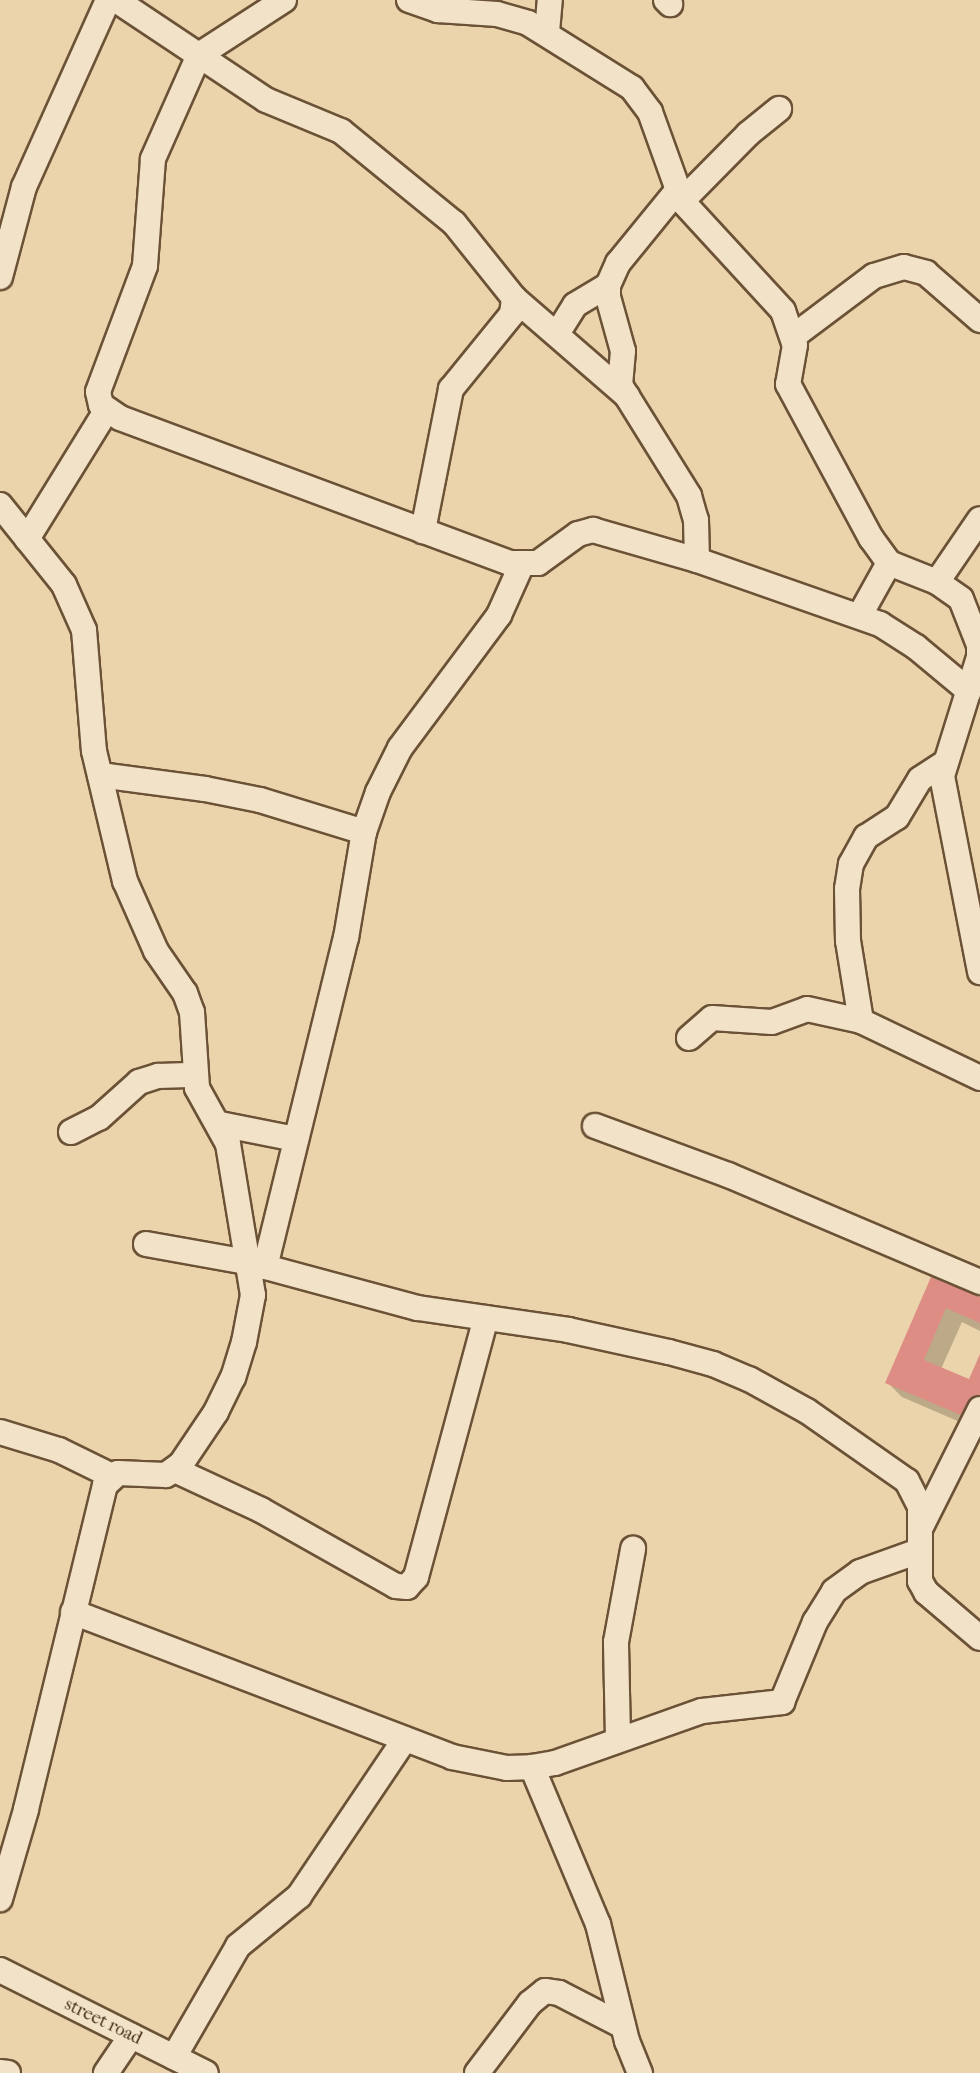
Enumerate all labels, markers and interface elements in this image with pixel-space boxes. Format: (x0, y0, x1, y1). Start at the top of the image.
street label: street road (61, 1994, 145, 2050)

